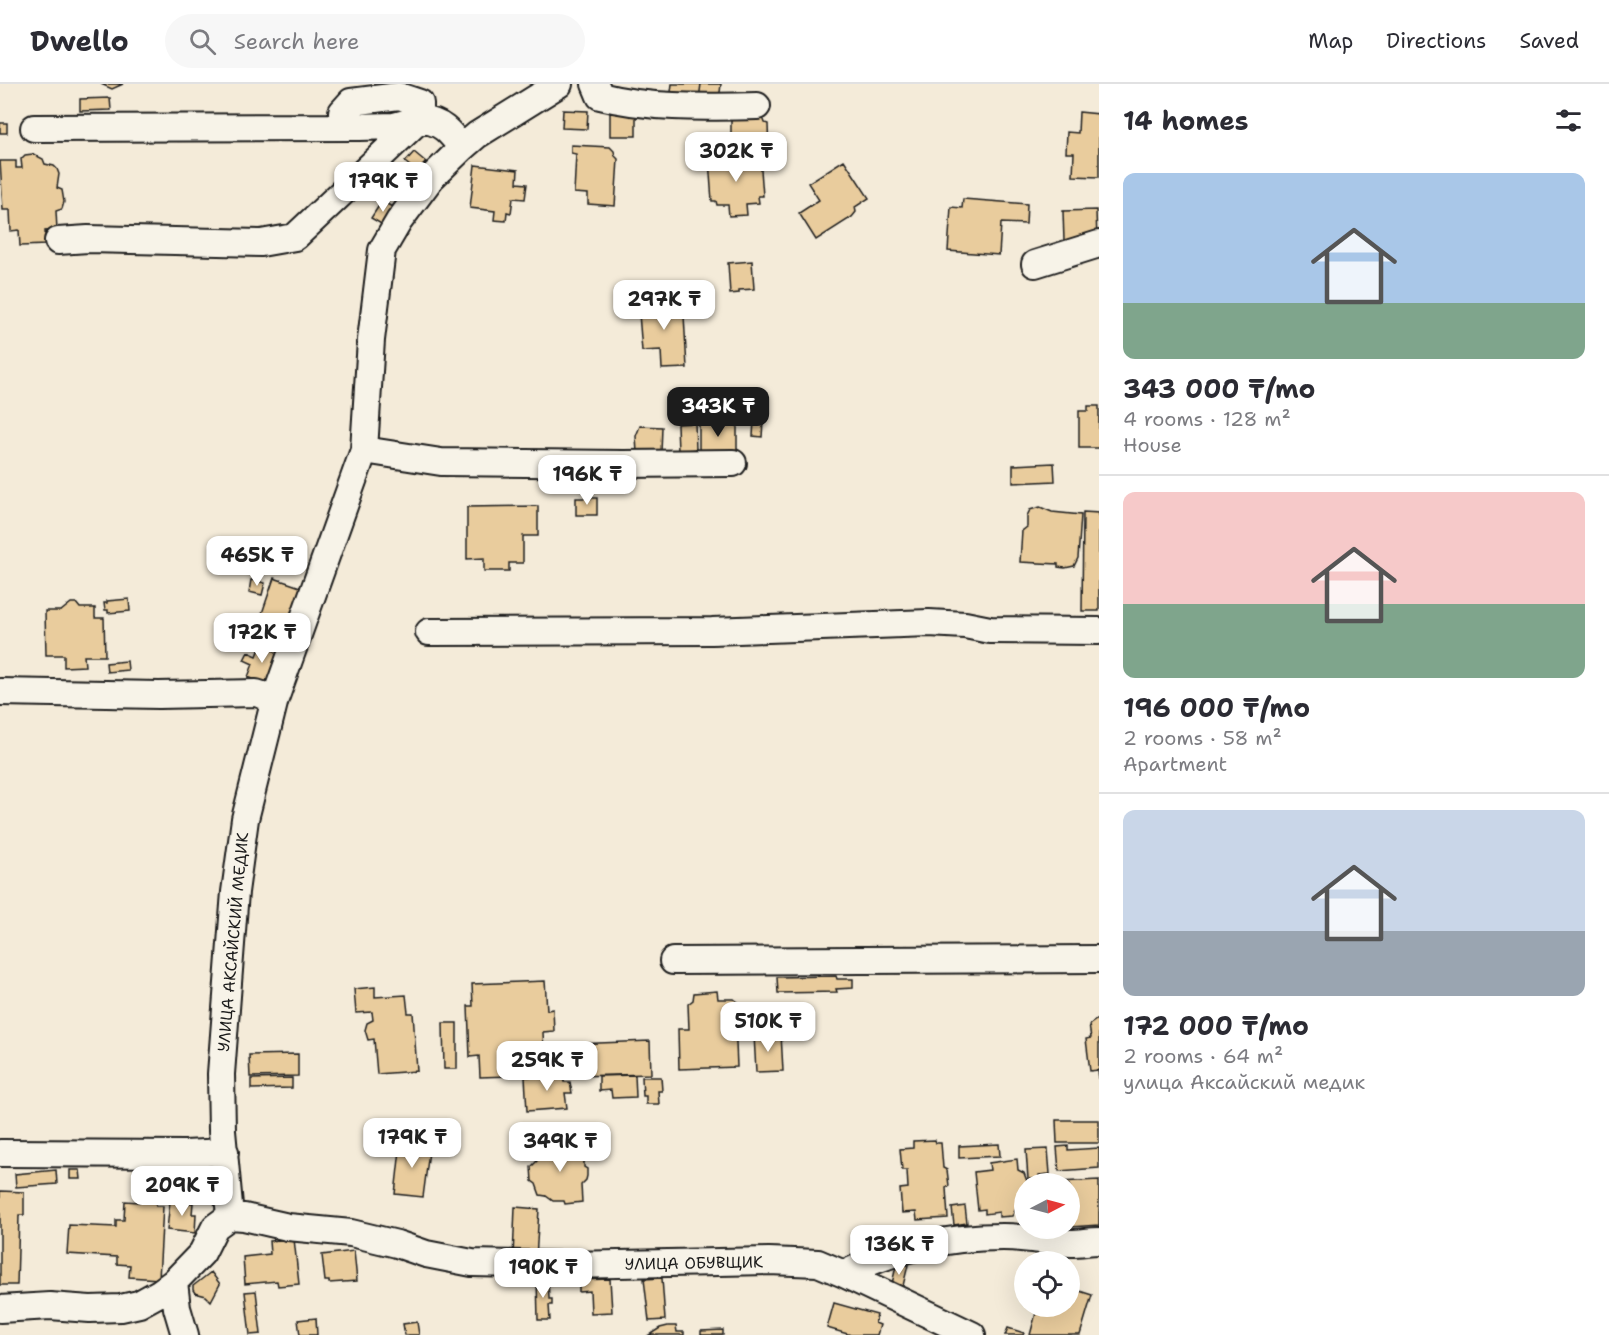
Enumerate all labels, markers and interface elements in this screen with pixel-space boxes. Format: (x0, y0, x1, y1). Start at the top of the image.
search box (165, 14, 585, 68)
text: Dwello (30, 22, 129, 60)
icon: search (186, 25, 219, 58)
text: Search here (234, 27, 360, 56)
text: Map (1308, 27, 1353, 55)
text: Directions (1386, 27, 1486, 55)
text: Saved (1519, 27, 1579, 55)
text: 14 homes (1123, 103, 1249, 138)
icon: filters (1552, 104, 1585, 137)
pin: 302K ₸ (687, 132, 785, 183)
text: 302K ₸ (699, 138, 773, 164)
pin: 179K ₸ (334, 162, 432, 213)
text: 179K ₸ (348, 168, 418, 194)
icon: home (1300, 212, 1408, 320)
pin: 297K ₸ (615, 280, 713, 331)
text: 297K ₸ (627, 286, 701, 312)
text: 343 000 ₸/mo (1123, 371, 1315, 406)
pin: 343K ₸ (669, 387, 767, 438)
text: 343K ₸ (681, 393, 755, 419)
text: 4 rooms · 128 m² (1123, 406, 1291, 432)
text: House (1123, 432, 1182, 458)
pin: 196K ₸ (538, 455, 636, 506)
text: 196K ₸ (552, 461, 622, 487)
icon: home (1300, 531, 1408, 639)
pin: 465K ₸ (208, 536, 306, 587)
text: 465K ₸ (220, 542, 294, 568)
pin: 172K ₸ (213, 613, 311, 664)
text: 172K ₸ (228, 619, 296, 645)
text: 196 000 ₸/mo (1123, 690, 1310, 725)
text: 2 rooms · 58 m² (1123, 725, 1282, 751)
text: Apartment (1123, 751, 1227, 777)
street label: УЛИЦА АКСАЙСКИЙ МЕДИК (213, 831, 253, 1053)
icon: home (1300, 849, 1408, 957)
pin: 510K ₸ (719, 1002, 817, 1053)
text: 510K ₸ (734, 1008, 802, 1034)
text: 172 000 ₸/mo (1123, 1008, 1309, 1043)
pin: 259K ₸ (498, 1041, 596, 1092)
text: 2 rooms · 64 m² (1123, 1043, 1283, 1069)
text: 259K ₸ (511, 1047, 583, 1073)
text: улица Аксайский медик (1123, 1069, 1365, 1095)
pin: 179K ₸ (363, 1118, 461, 1169)
pin: 349K ₸ (511, 1122, 609, 1173)
text: 179K ₸ (377, 1124, 447, 1150)
text: 349K ₸ (523, 1128, 597, 1154)
pin: 209K ₸ (133, 1166, 231, 1217)
text: 209K ₸ (145, 1172, 219, 1198)
north arrow (1014, 1173, 1080, 1239)
map controls (1014, 1173, 1080, 1317)
pin: 136K ₸ (850, 1225, 948, 1276)
text: 136K ₸ (864, 1231, 934, 1257)
pin: 190K ₸ (494, 1248, 592, 1299)
street label: УЛИЦА ОБУВЩИК (624, 1251, 764, 1275)
button: locate (1014, 1251, 1080, 1317)
text: 190K ₸ (508, 1254, 578, 1280)

